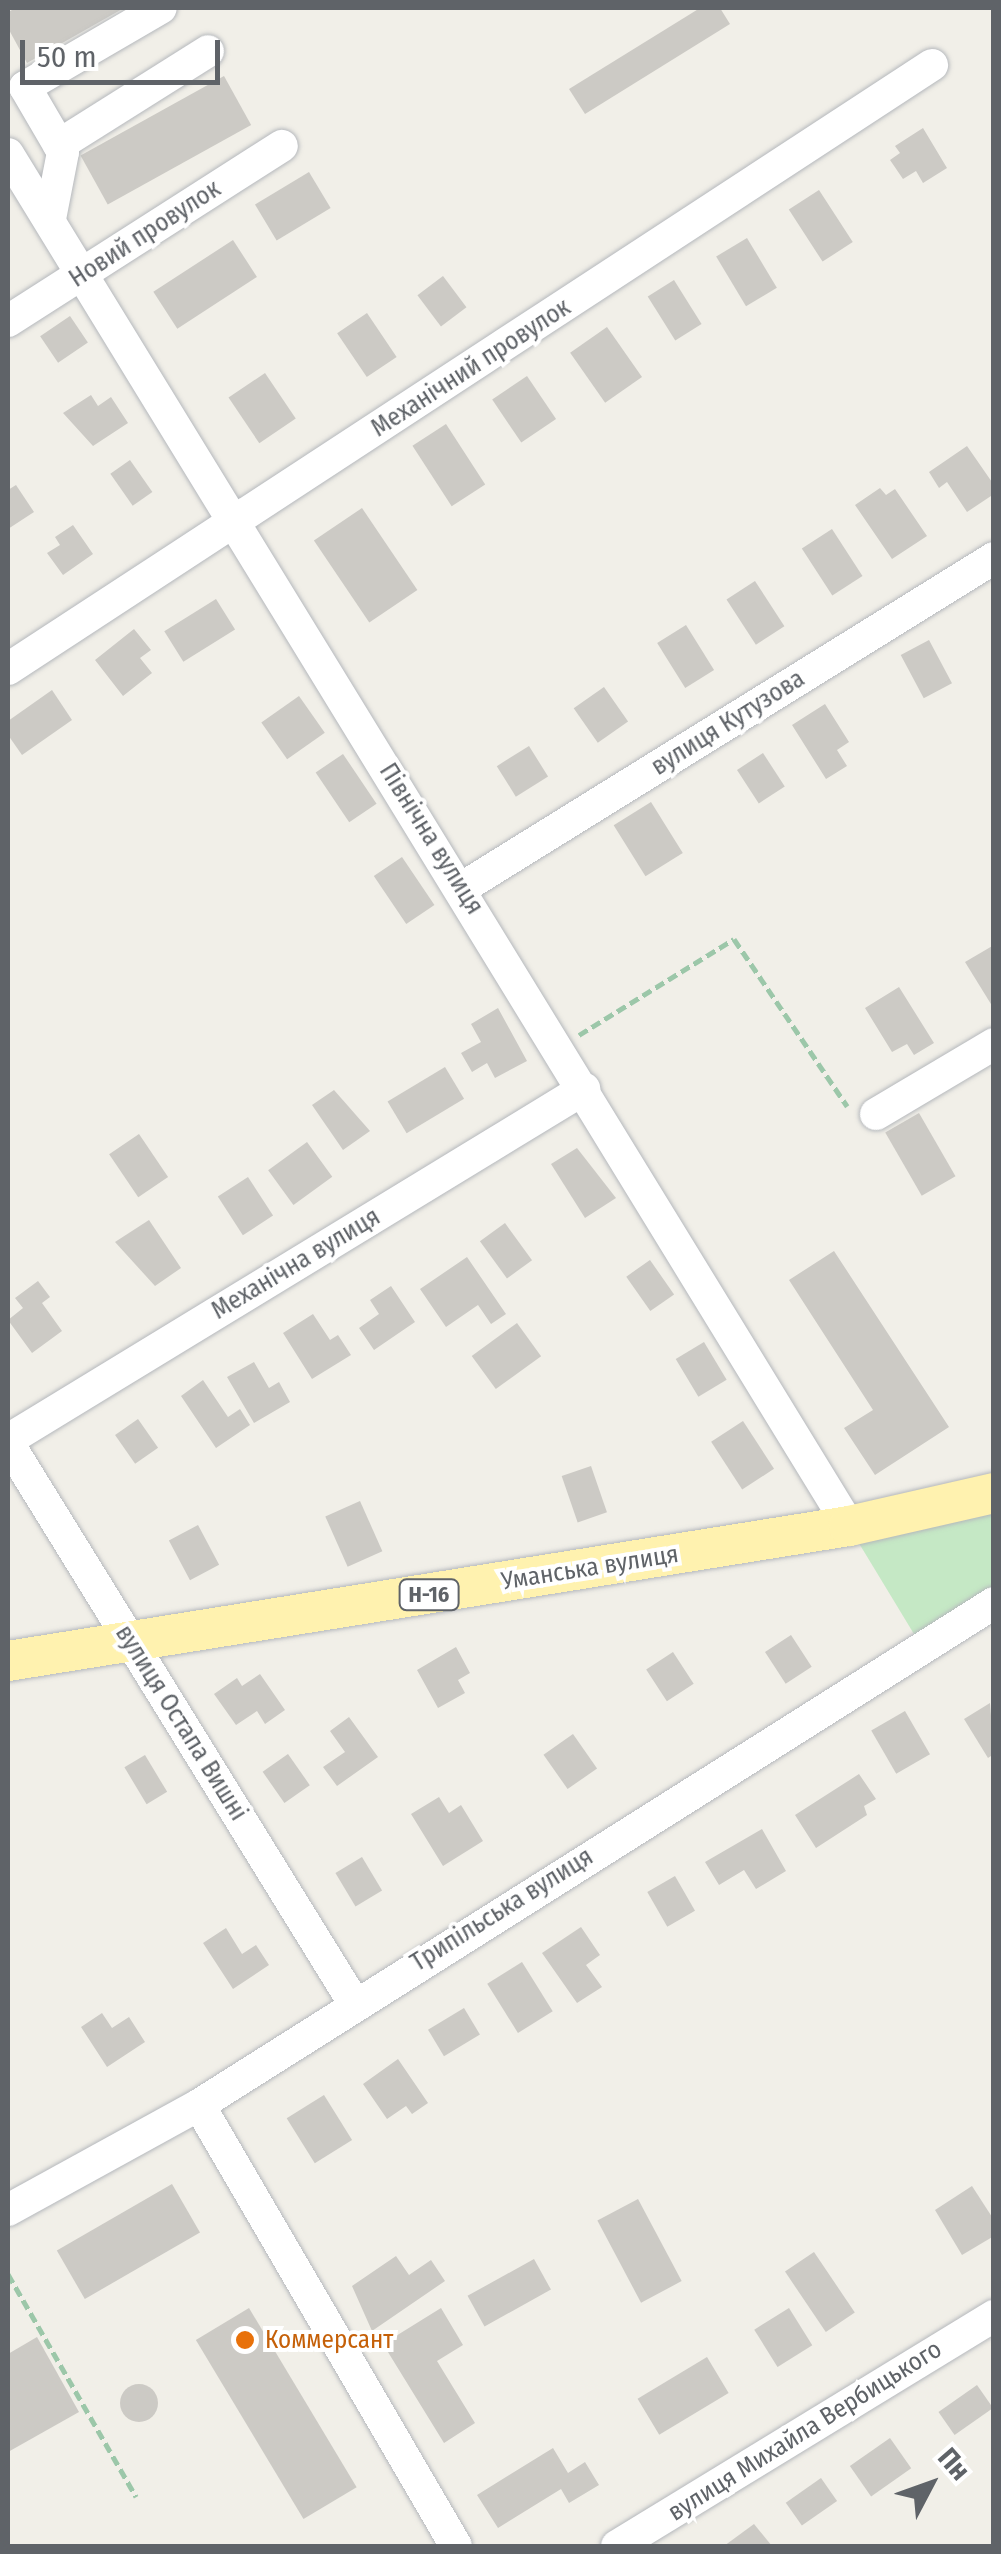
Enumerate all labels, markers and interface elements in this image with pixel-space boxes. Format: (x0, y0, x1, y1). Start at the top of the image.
scale bar (25, 20, 225, 82)
text: 50 m (37, 39, 97, 75)
street label: Новий провулок (64, 174, 226, 294)
street label: Механічний провулок (366, 292, 576, 444)
street label: вулиця Кутузова (646, 664, 810, 782)
street label: Північна вулиця (373, 758, 489, 920)
street label: Механічна вулиця (206, 1202, 386, 1326)
street label: Уманська вулиця (499, 1539, 681, 1597)
road number: Н-16 (396, 1578, 462, 1612)
street label: вулиця Остапа Вишні (109, 1620, 253, 1826)
street label: Трипільська вулиця (405, 1842, 599, 1978)
place label: Коммерсант (265, 2325, 393, 2355)
marker: Коммерсант (234, 2329, 256, 2351)
street label: вулиця Михайла Вербицького (663, 2334, 947, 2528)
north arrow (881, 2434, 981, 2534)
text: Пн (931, 2441, 977, 2487)

